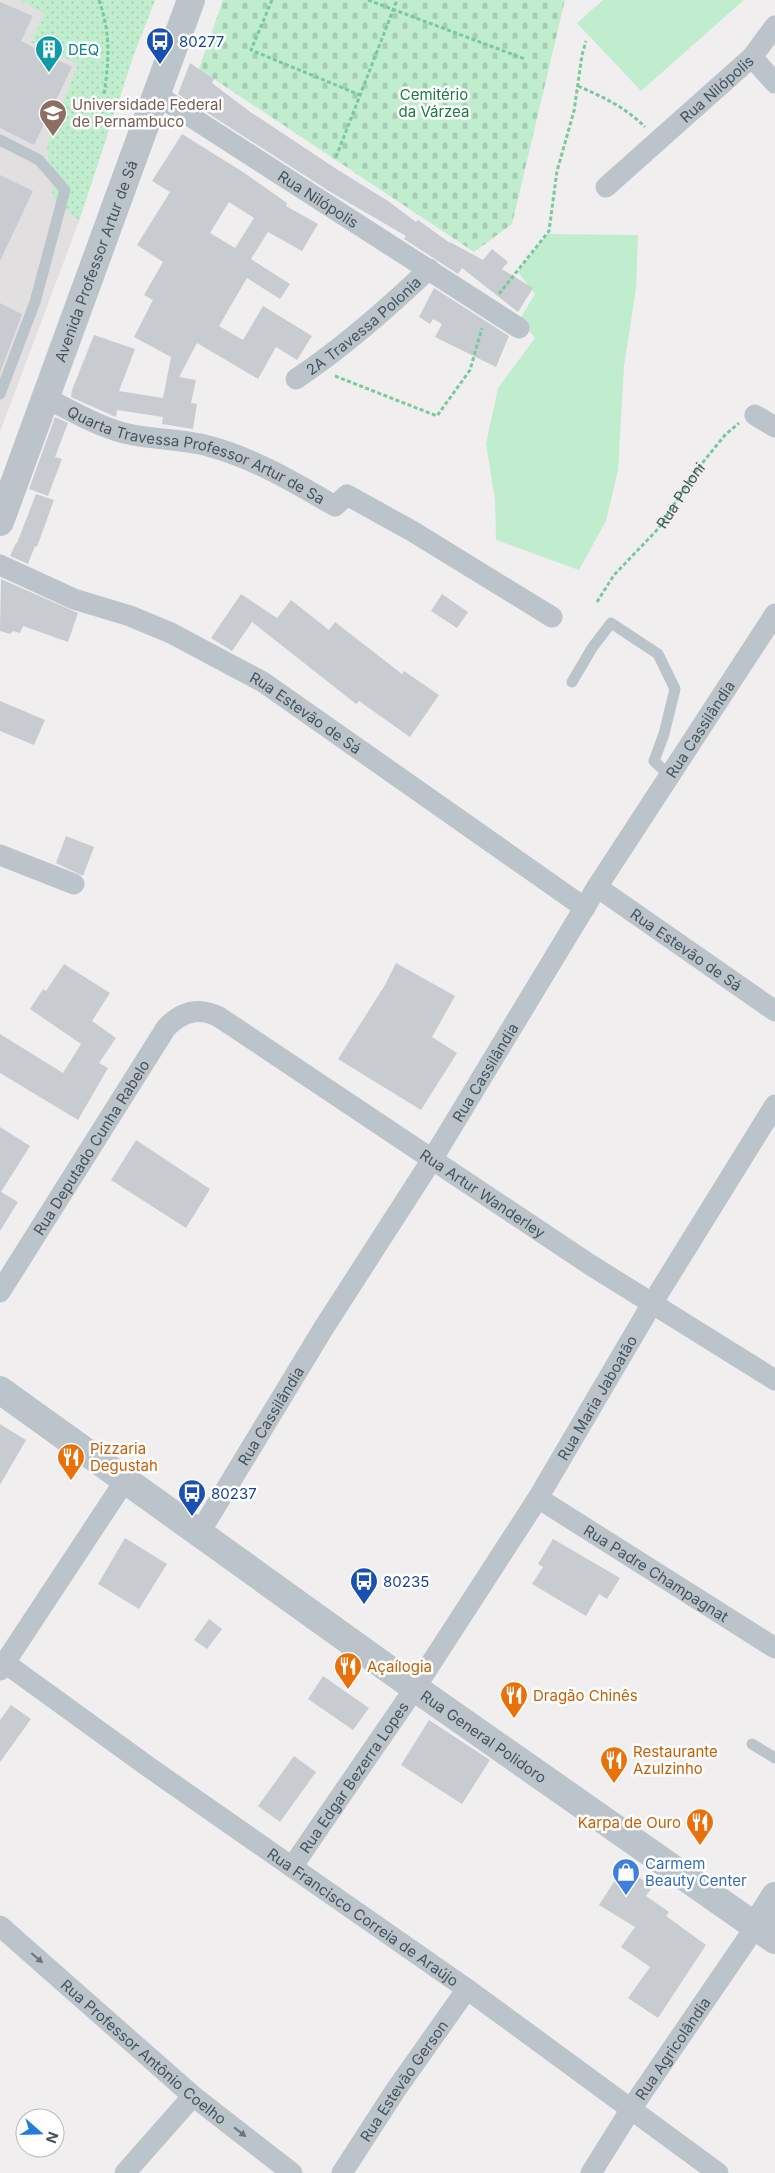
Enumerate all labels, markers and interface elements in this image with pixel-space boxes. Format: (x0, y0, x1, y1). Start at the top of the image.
bus stop icon: 80277 (145, 26, 175, 65)
place label: 80277 (179, 32, 224, 51)
building icon: DEQ (34, 34, 64, 73)
place label: DEQ (68, 40, 99, 59)
street label: Rua Nilópolis (676, 51, 757, 126)
park label: Cemitério da Várzea (399, 85, 469, 121)
place label: Universidade Federal de Pernambuco (72, 95, 222, 131)
school or university icon: Universidade Federal de Pernambuco (38, 98, 68, 137)
street label: Avenida Professor Artur de Sá (50, 157, 141, 364)
street label: Rua Nilópolis (275, 166, 362, 232)
street label: 2A Travessa Polonia (302, 272, 425, 379)
street label: Quarta Travessa Professor Artur de Sa (64, 401, 328, 508)
street label: Rua Poloni (652, 458, 709, 532)
street label: Rua Estevão de Sá (247, 667, 365, 758)
street label: Rua Cassilândia (661, 677, 739, 781)
street label: Rua Estevão de Sá (627, 904, 746, 995)
street label: Rua Cassilândia (448, 1019, 522, 1125)
street label: Rua Deputado Cunha Rabelo (29, 1056, 153, 1238)
street label: Rua Artur Wanderley (417, 1145, 550, 1242)
street label: Rua Maria Jaboatão (553, 1332, 641, 1463)
street label: Rua Cassilândia (233, 1363, 308, 1469)
place label: Pizzaria Degustah (90, 1439, 158, 1475)
restaurant icon: Pizzaria Degustah (56, 1442, 86, 1481)
bus stop icon: 80237 (177, 1478, 207, 1517)
place label: 80237 (211, 1484, 257, 1503)
street label: Rua Padre Champagnat (580, 1520, 732, 1626)
bus stop icon: 80235 (349, 1566, 379, 1605)
place label: 80235 (383, 1572, 429, 1591)
restaurant icon: Açaílogia (333, 1651, 363, 1690)
place label: Açaílogia (367, 1657, 432, 1676)
restaurant icon: Dragão Chinês (499, 1680, 529, 1719)
street label: Rua General Polidoro (417, 1686, 550, 1787)
place label: Dragão Chinês (533, 1686, 638, 1705)
street label: Rua Edgar Bezerra Lopes (295, 1698, 412, 1857)
place label: Restaurante Azulzinho (633, 1742, 718, 1778)
restaurant icon: Restaurante Azulzinho (599, 1745, 629, 1784)
restaurant icon: Karpa de Ouro (685, 1807, 715, 1846)
place label: Karpa de Ouro (578, 1813, 681, 1832)
street label: Rua Francisco Correia de Araújo (264, 1843, 463, 1990)
place label: Carmem Beauty Center (645, 1854, 747, 1890)
shop icon: Carmem Beauty Center (611, 1857, 641, 1896)
one-way arrow (30, 1953, 43, 1964)
street label: Rua Professor Antônio Coelho (57, 1975, 231, 2128)
street label: Rua Agricolândia (631, 1993, 714, 2103)
street label: Rua Estevão Gerson (356, 2016, 452, 2145)
north arrow (15, 2108, 65, 2158)
one-way arrow (233, 2127, 246, 2138)
text: N (43, 2130, 62, 2146)

